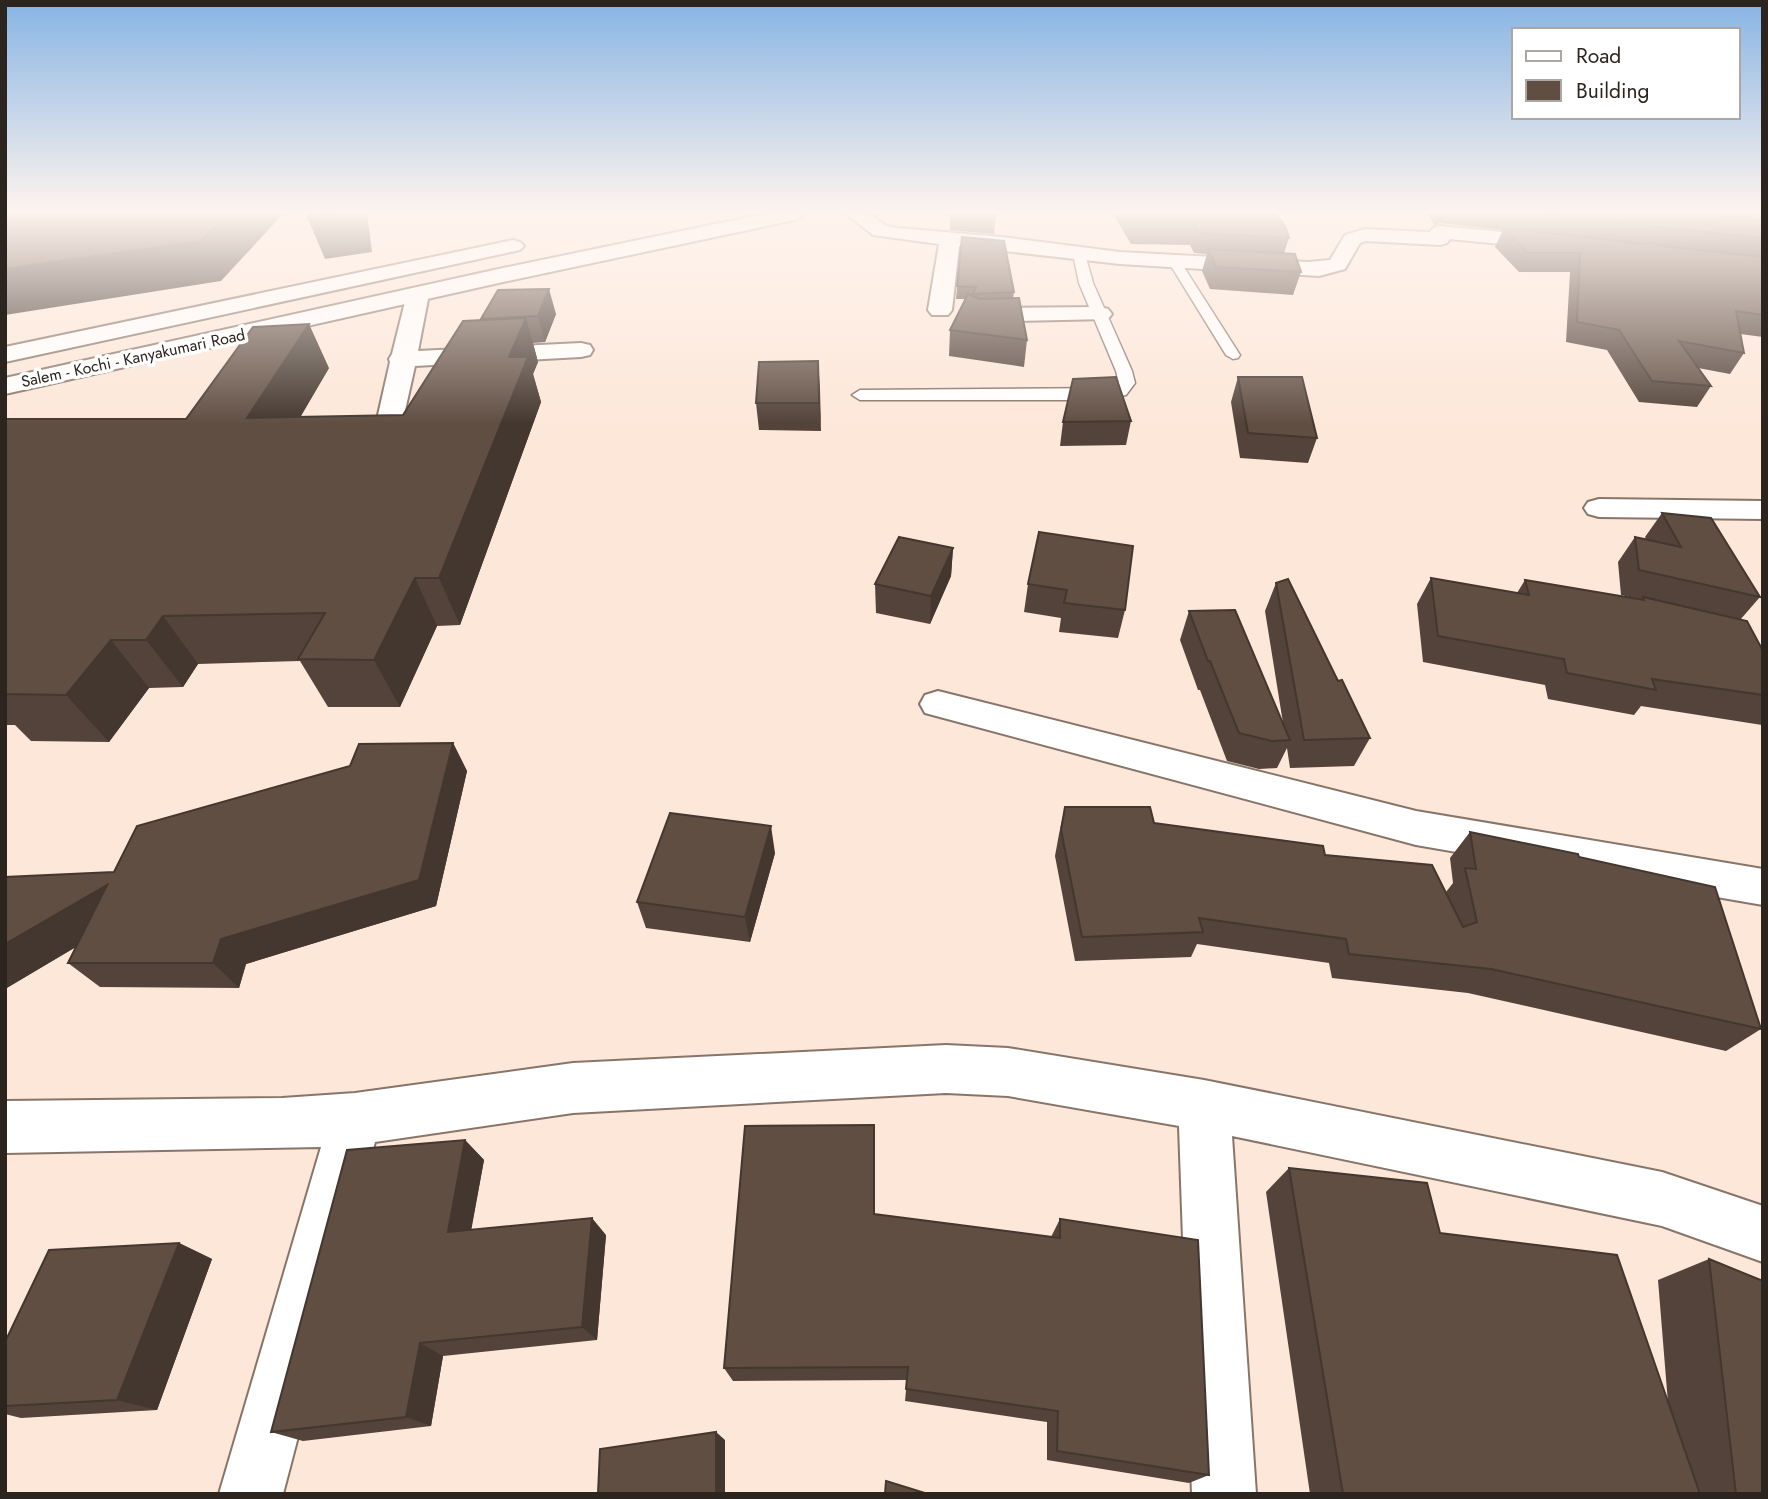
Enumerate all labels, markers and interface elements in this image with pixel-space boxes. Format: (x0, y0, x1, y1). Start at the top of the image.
legend (1512, 28, 1740, 119)
text: Road (1576, 41, 1621, 71)
text: Building (1576, 76, 1649, 106)
street label: Salem - Kochi - Kanyakumari Road (19, 323, 247, 393)

